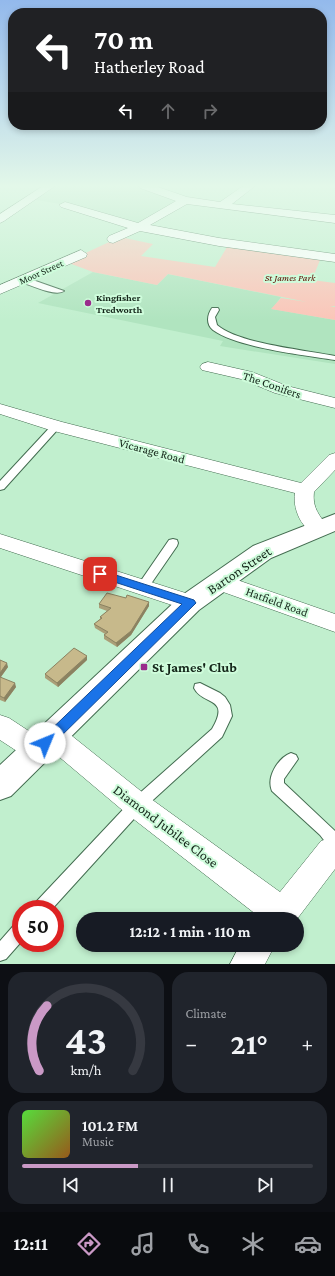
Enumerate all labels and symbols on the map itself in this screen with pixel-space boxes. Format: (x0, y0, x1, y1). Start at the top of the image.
street label: Moor Street (17, 257, 65, 287)
park label: St James Park (265, 272, 316, 283)
place label: Kingfisher Tredworth (96, 292, 142, 315)
marker: Kingfisher Tredworth (83, 298, 93, 308)
street label: The Conifers (241, 368, 303, 402)
street label: Vicarage Road (118, 436, 187, 467)
street label: Barton Street (204, 543, 274, 597)
pin (83, 557, 117, 591)
street label: Hatfield Road (244, 584, 311, 620)
place label: St James' Club (152, 659, 237, 675)
marker: St James' Club (139, 662, 149, 672)
position arrow (24, 722, 66, 764)
street label: Diamond Jubilee Close (111, 781, 221, 871)
speed limit sign: 50 (12, 900, 64, 952)

